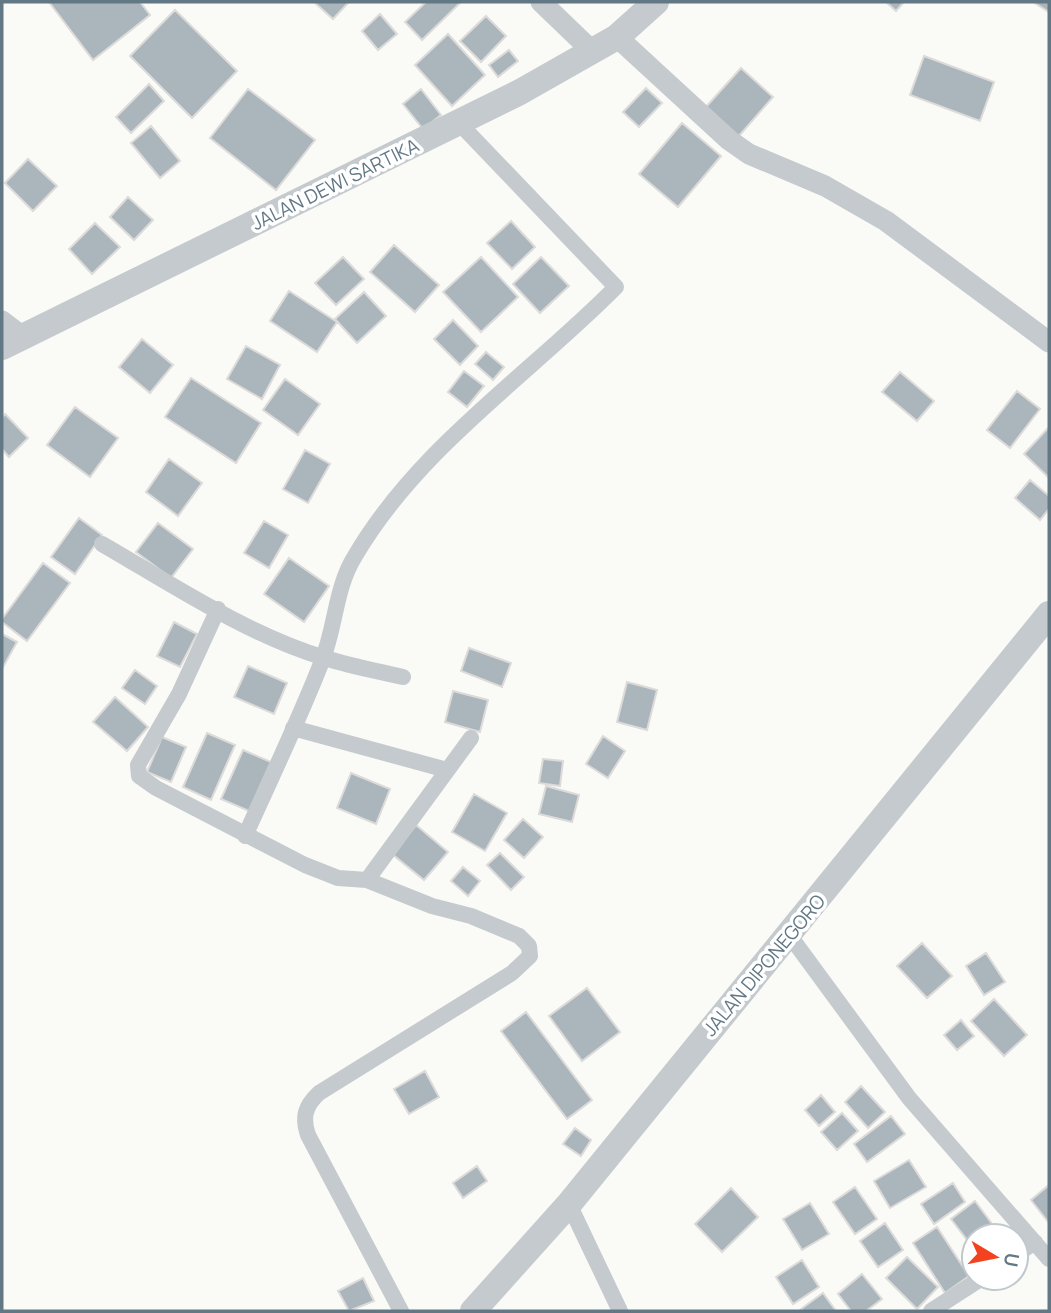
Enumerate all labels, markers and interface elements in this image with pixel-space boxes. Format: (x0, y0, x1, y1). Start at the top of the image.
street label: JALAN DEWI SARTIKA (247, 132, 423, 236)
street label: JALAN DIPONEGORO (697, 888, 831, 1041)
north arrow (960, 1222, 1030, 1292)
text: U (998, 1251, 1026, 1269)

